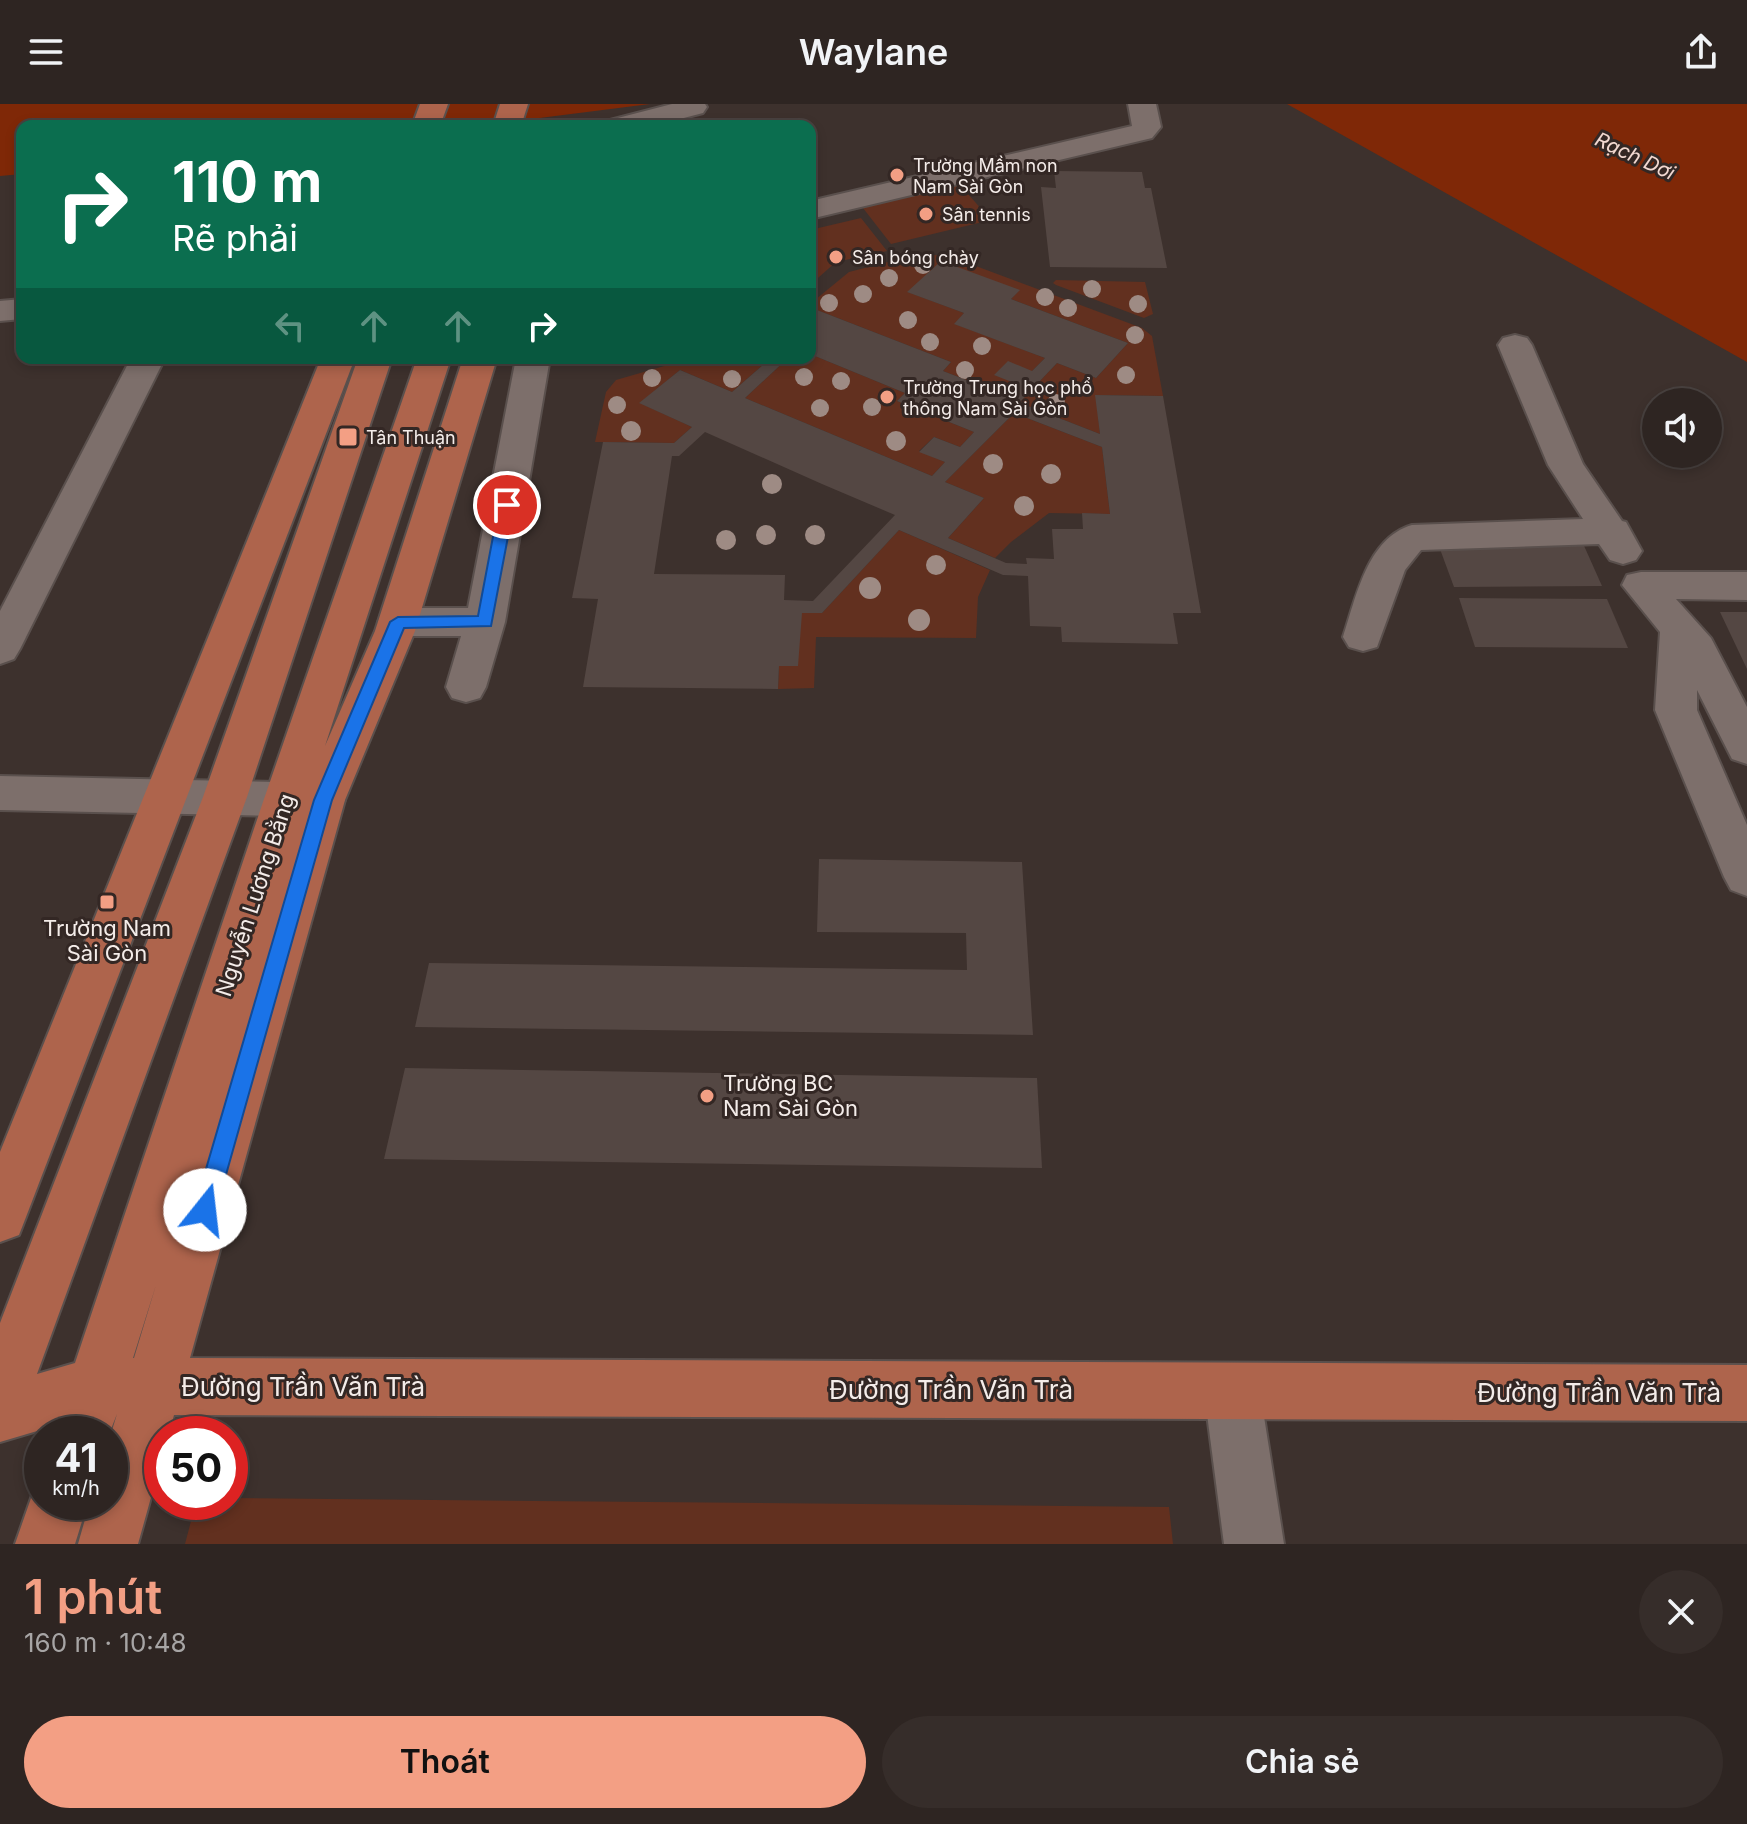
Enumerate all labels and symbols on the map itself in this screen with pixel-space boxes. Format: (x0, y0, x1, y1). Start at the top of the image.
water label: Rạch Dơi (1591, 127, 1680, 185)
place label: Trường Mầm non Nam Sài Gòn (913, 155, 1058, 197)
marker: Trường Mầm non Nam Sài Gòn (888, 166, 906, 184)
place label: Sân tennis (942, 204, 1031, 225)
marker: Sân tennis (917, 205, 935, 223)
place label: Sân bóng chày (852, 247, 979, 268)
marker: Sân bóng chày (827, 248, 845, 266)
place label: Trường Trung học phổ thông Nam Sài Gòn (903, 377, 1092, 419)
marker: Trường Trung học phổ thông Nam Sài Gòn (878, 388, 896, 406)
marker: Tân Thuận (337, 426, 359, 448)
place label: Tân Thuận (366, 427, 456, 448)
pin (473, 471, 541, 539)
street label: Nguyễn Lương Bằng (210, 790, 300, 1000)
marker: Trường Nam Sài Gòn (98, 893, 116, 911)
place label: Trường Nam Sài Gòn (43, 915, 171, 966)
place label: Trường BC Nam Sài Gòn (723, 1070, 858, 1121)
marker: Trường BC Nam Sài Gòn (698, 1087, 716, 1105)
position arrow (163, 1168, 247, 1252)
street label: Đường Trần Văn Trà (181, 1371, 425, 1402)
street label: Đường Trần Văn Trà (829, 1374, 1073, 1405)
street label: Đường Trần Văn Trà (1477, 1377, 1721, 1408)
speed limit sign: 50 (144, 1416, 248, 1520)

